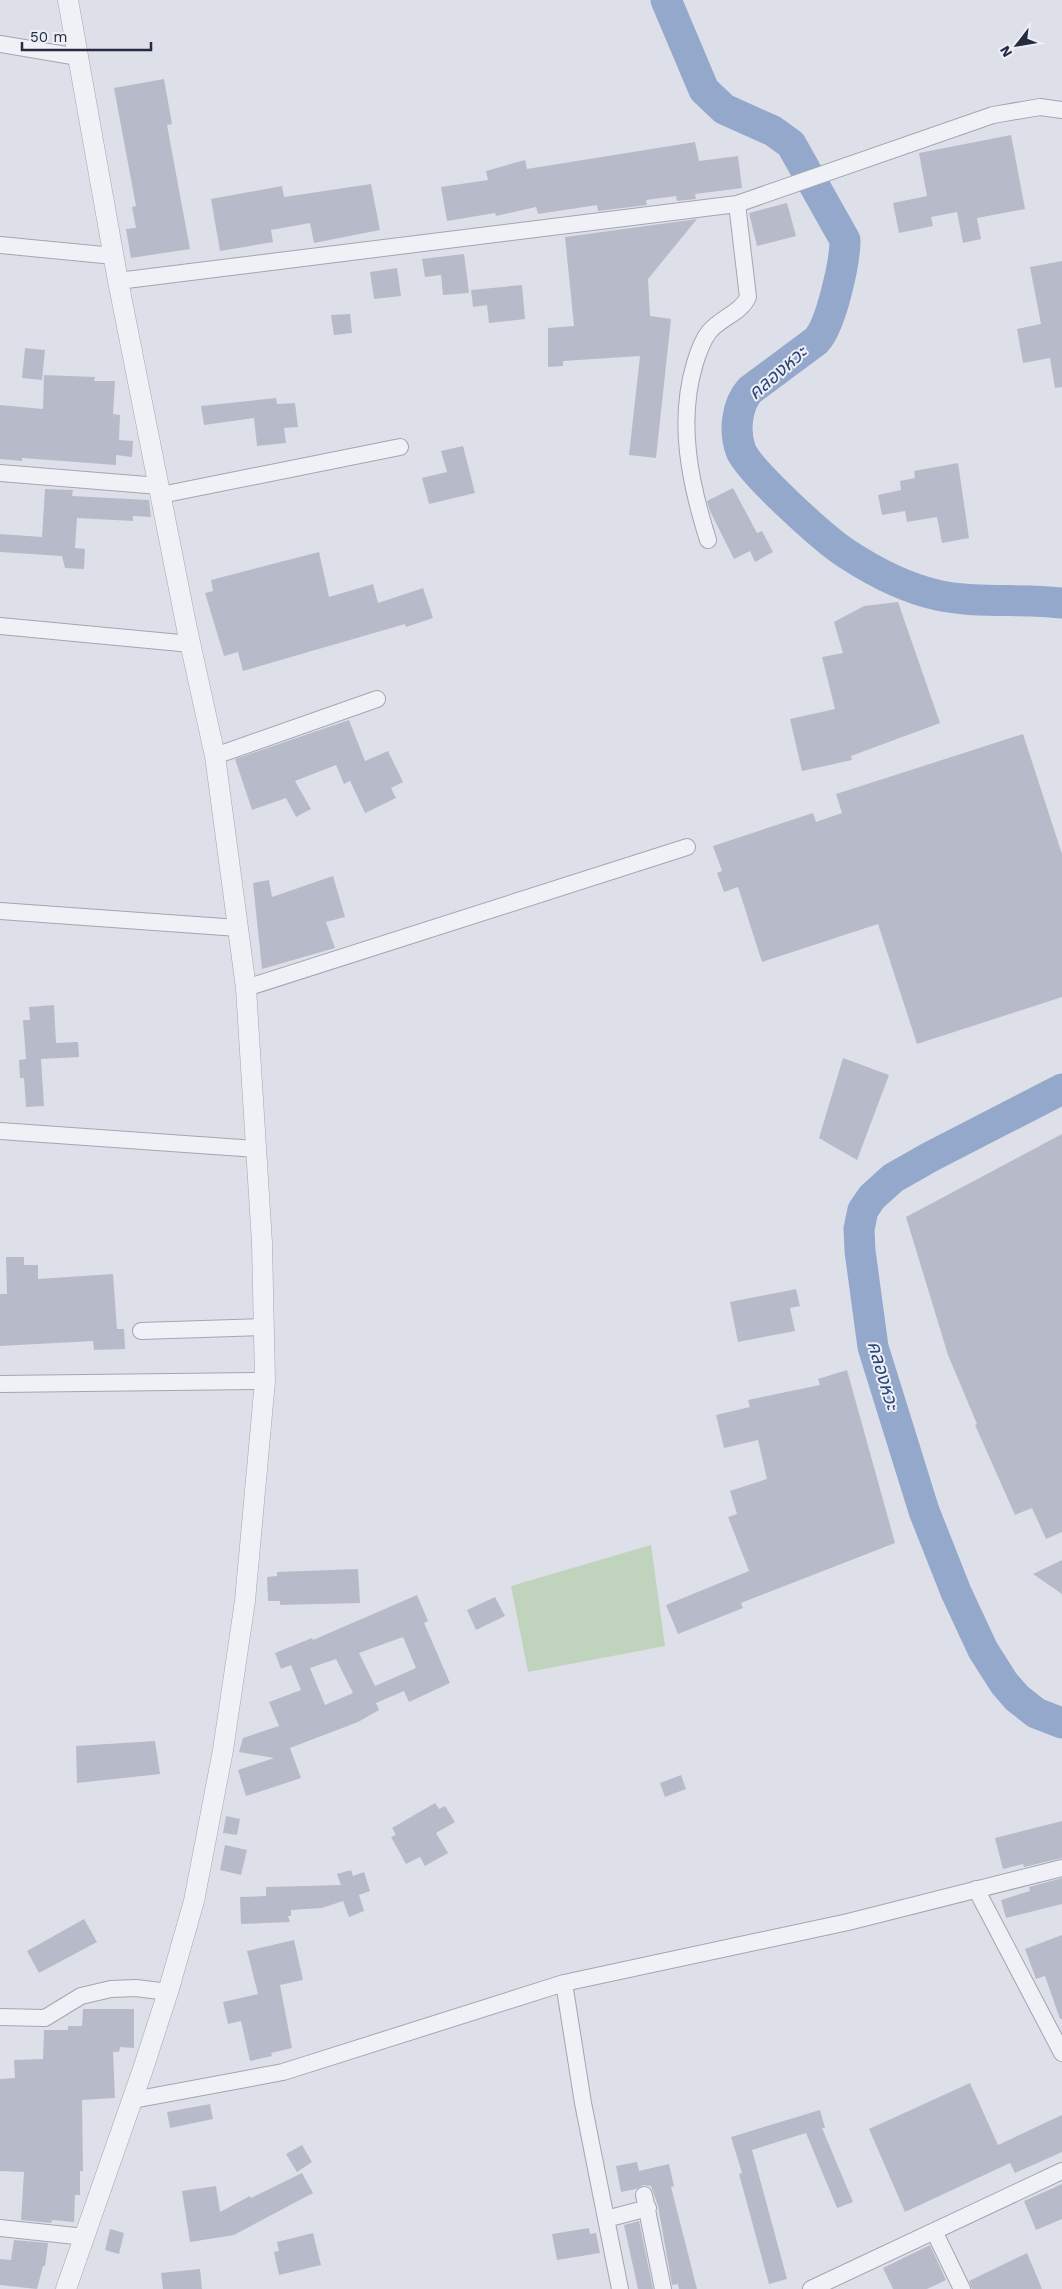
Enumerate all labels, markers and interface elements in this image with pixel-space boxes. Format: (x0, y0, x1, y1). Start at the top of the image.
scale bar (22, 20, 151, 52)
north arrow (992, 20, 1042, 70)
text: 50 m (30, 28, 67, 46)
text: N (996, 43, 1015, 60)
water label: คลองหวะ (743, 340, 813, 404)
water label: คลองหวะ (863, 1338, 905, 1414)

